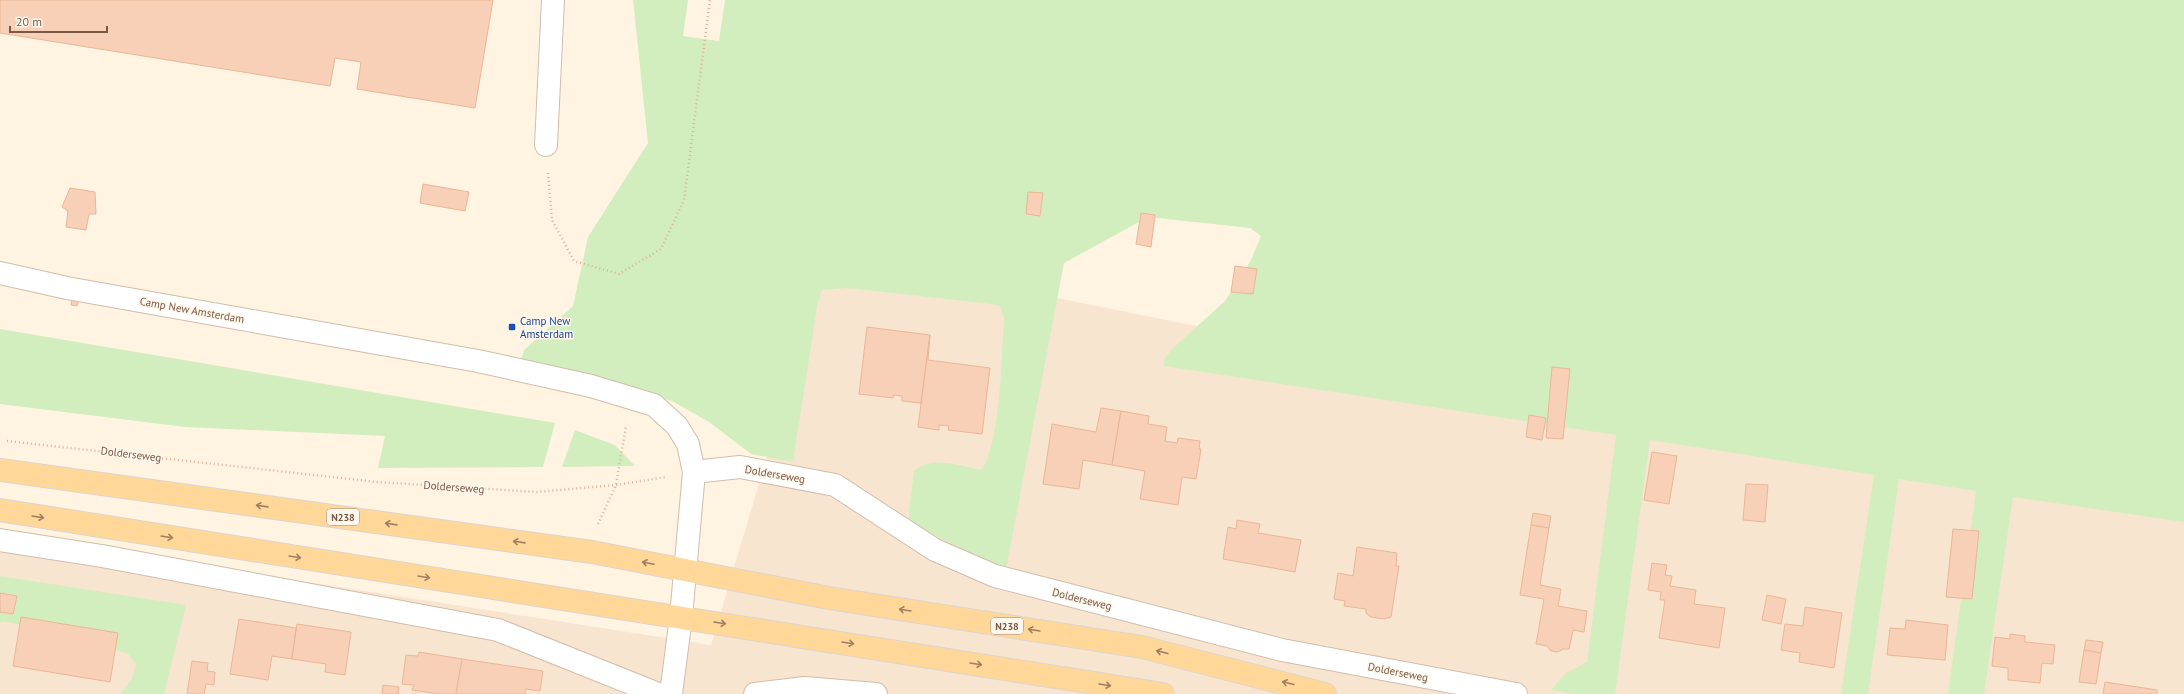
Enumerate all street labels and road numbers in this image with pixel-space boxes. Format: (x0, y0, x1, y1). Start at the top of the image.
street label: Camp New Amsterdam (139, 294, 245, 326)
street label: Dolderseweg (100, 443, 162, 465)
street label: Dolderseweg (744, 462, 806, 486)
street label: Dolderseweg (423, 478, 485, 496)
road number: N238 (327, 509, 359, 525)
street label: Dolderseweg (1051, 585, 1113, 613)
road number: N238 (991, 618, 1023, 634)
street label: Dolderseweg (1367, 659, 1429, 685)

